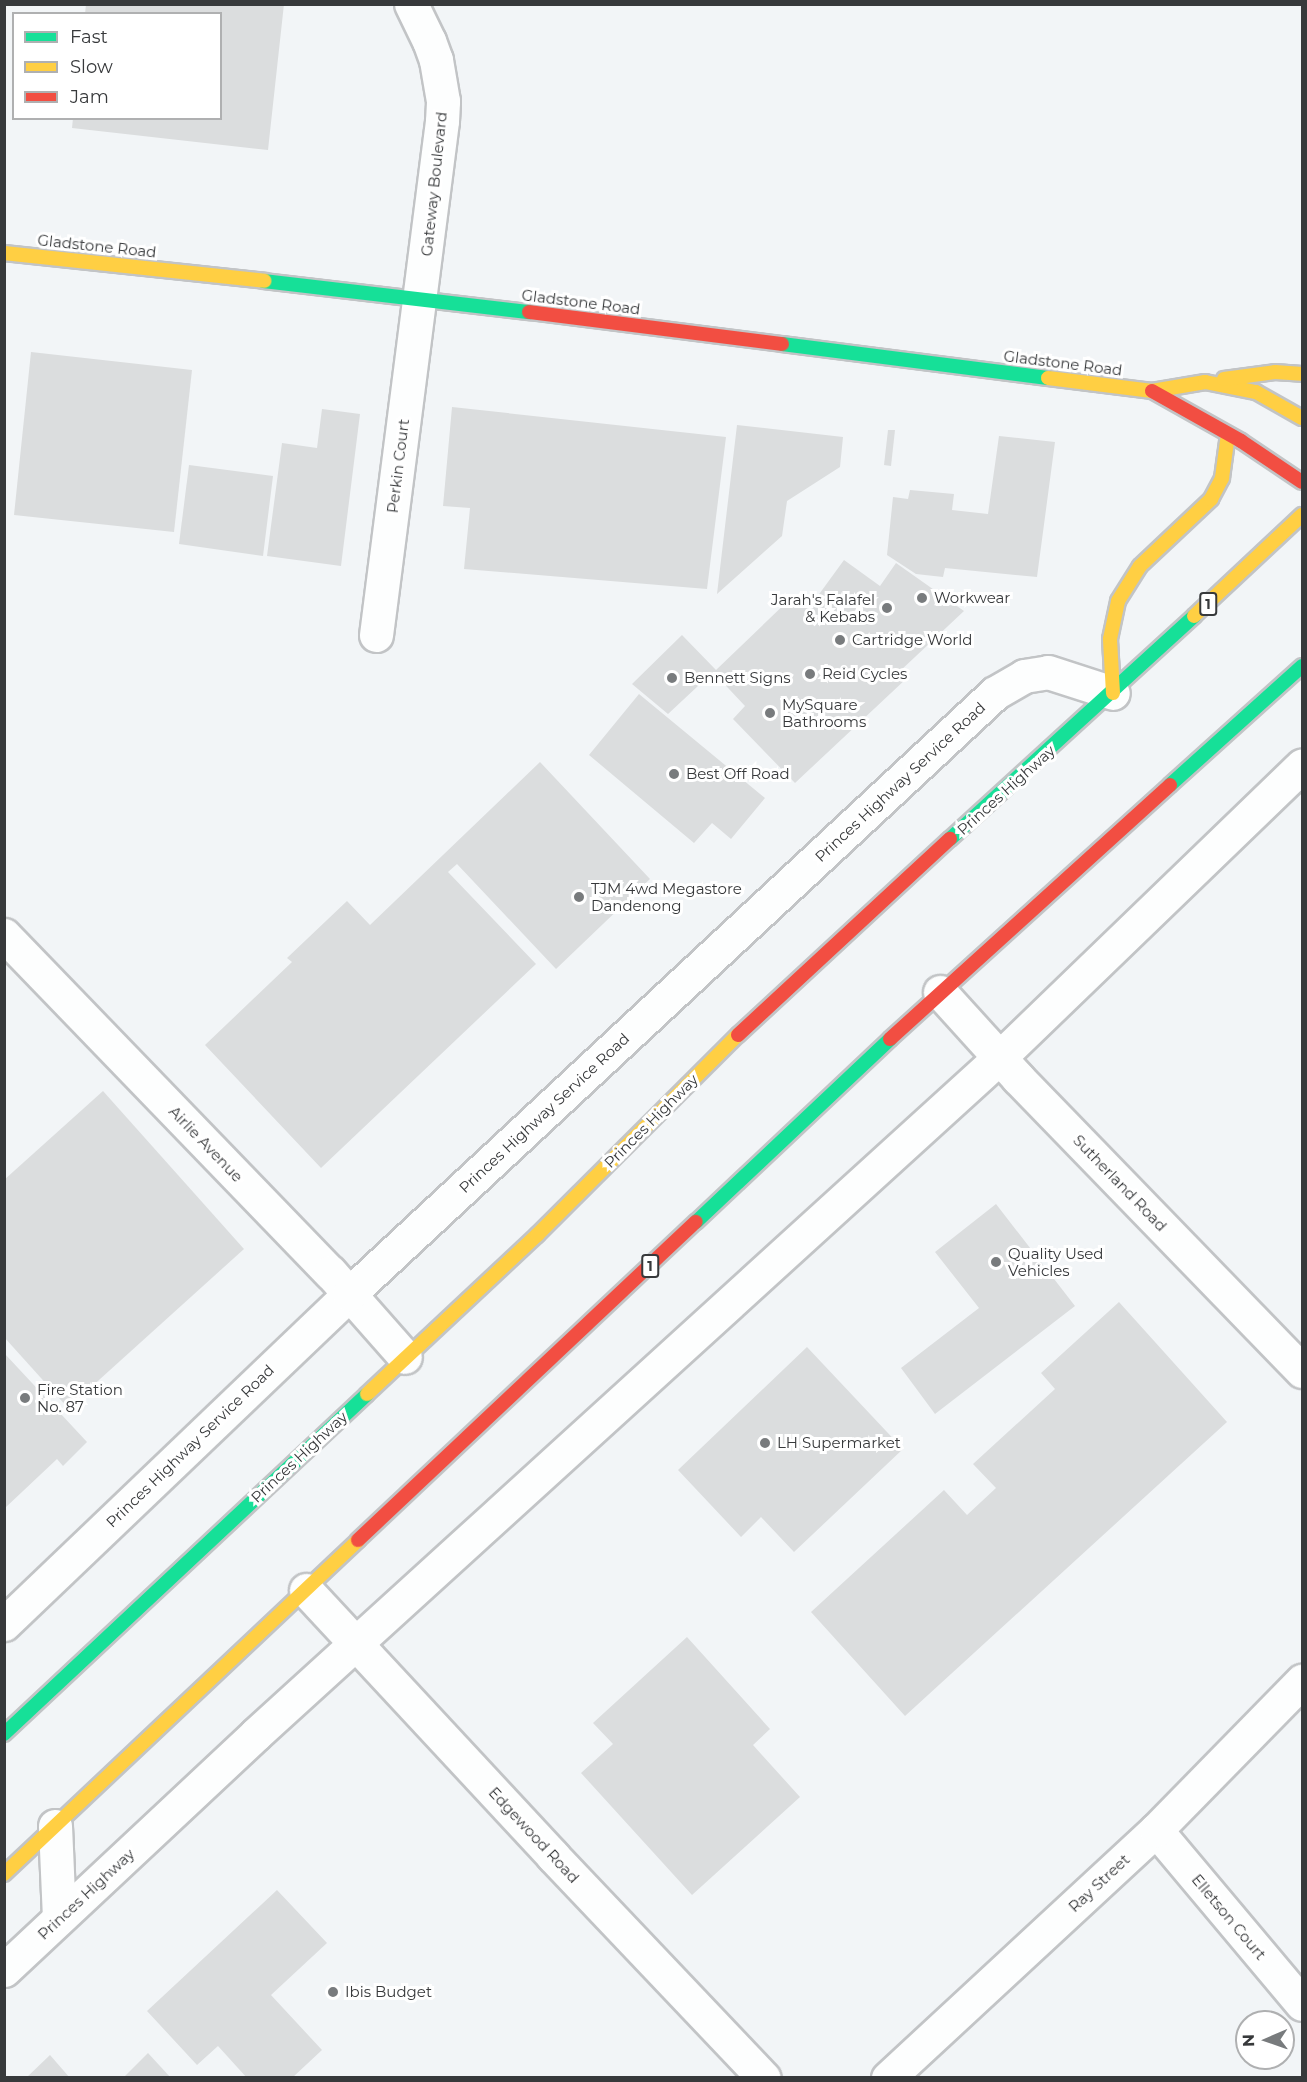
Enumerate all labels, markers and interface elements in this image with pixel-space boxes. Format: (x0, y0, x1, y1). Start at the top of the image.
legend (12, 12, 222, 120)
text: Fast (70, 26, 108, 48)
text: Slow (70, 56, 113, 78)
text: Jam (70, 86, 109, 108)
street label: Gateway Boulevard (417, 111, 451, 257)
street label: Gladstone Road (37, 231, 157, 261)
street label: Gladstone Road (521, 286, 641, 318)
street label: Gladstone Road (1003, 347, 1123, 379)
street label: Perkin Court (383, 418, 413, 514)
place label: Workwear (934, 589, 1010, 607)
place label: Jarah's Falafel & Kebabs (771, 590, 875, 625)
marker: Workwear (915, 591, 929, 605)
road number: 1 (1199, 593, 1217, 615)
marker: Jarah's Falafel & Kebabs (880, 601, 894, 615)
place label: Cartridge World (852, 631, 972, 649)
marker: Cartridge World (833, 633, 847, 647)
place label: Reid Cycles (822, 665, 907, 683)
marker: Reid Cycles (803, 667, 817, 681)
place label: Bennett Signs (684, 669, 791, 687)
marker: Bennett Signs (665, 671, 679, 685)
place label: MySquare Bathrooms (782, 695, 866, 730)
street label: Princes Highway Service Road (811, 698, 989, 866)
marker: MySquare Bathrooms (763, 706, 777, 720)
street label: Princes Highway (953, 741, 1059, 839)
place label: Best Off Road (686, 765, 790, 783)
marker: Best Off Road (667, 767, 681, 781)
place label: TJM 4wd Megastore Dandenong (591, 879, 742, 914)
marker: TJM 4wd Megastore Dandenong (572, 890, 586, 904)
street label: Princes Highway Service Road (455, 1029, 633, 1197)
street label: Princes Highway (600, 1070, 702, 1172)
street label: Airlie Avenue (165, 1102, 247, 1186)
street label: Sutherland Road (1069, 1131, 1171, 1235)
place label: Quality Used Vehicles (1008, 1244, 1103, 1279)
road number: 1 (641, 1255, 659, 1277)
marker: Quality Used Vehicles (989, 1255, 1003, 1269)
street label: Princes Highway Service Road (102, 1361, 278, 1531)
place label: Fire Station No. 87 (37, 1380, 123, 1415)
marker: Fire Station No. 87 (18, 1391, 32, 1405)
street label: Princes Highway (247, 1408, 351, 1506)
place label: LH Supermarket (777, 1434, 901, 1452)
marker: LH Supermarket (758, 1436, 772, 1450)
street label: Edgewood Road (485, 1783, 583, 1887)
street label: Princes Highway (34, 1845, 138, 1943)
street label: Ray Street (1065, 1850, 1133, 1916)
street label: Elletson Court (1188, 1871, 1270, 1963)
place label: Ibis Budget (345, 1983, 432, 2001)
marker: Ibis Budget (326, 1985, 340, 1999)
north arrow (1235, 2010, 1295, 2070)
text: N (1239, 2034, 1258, 2047)

